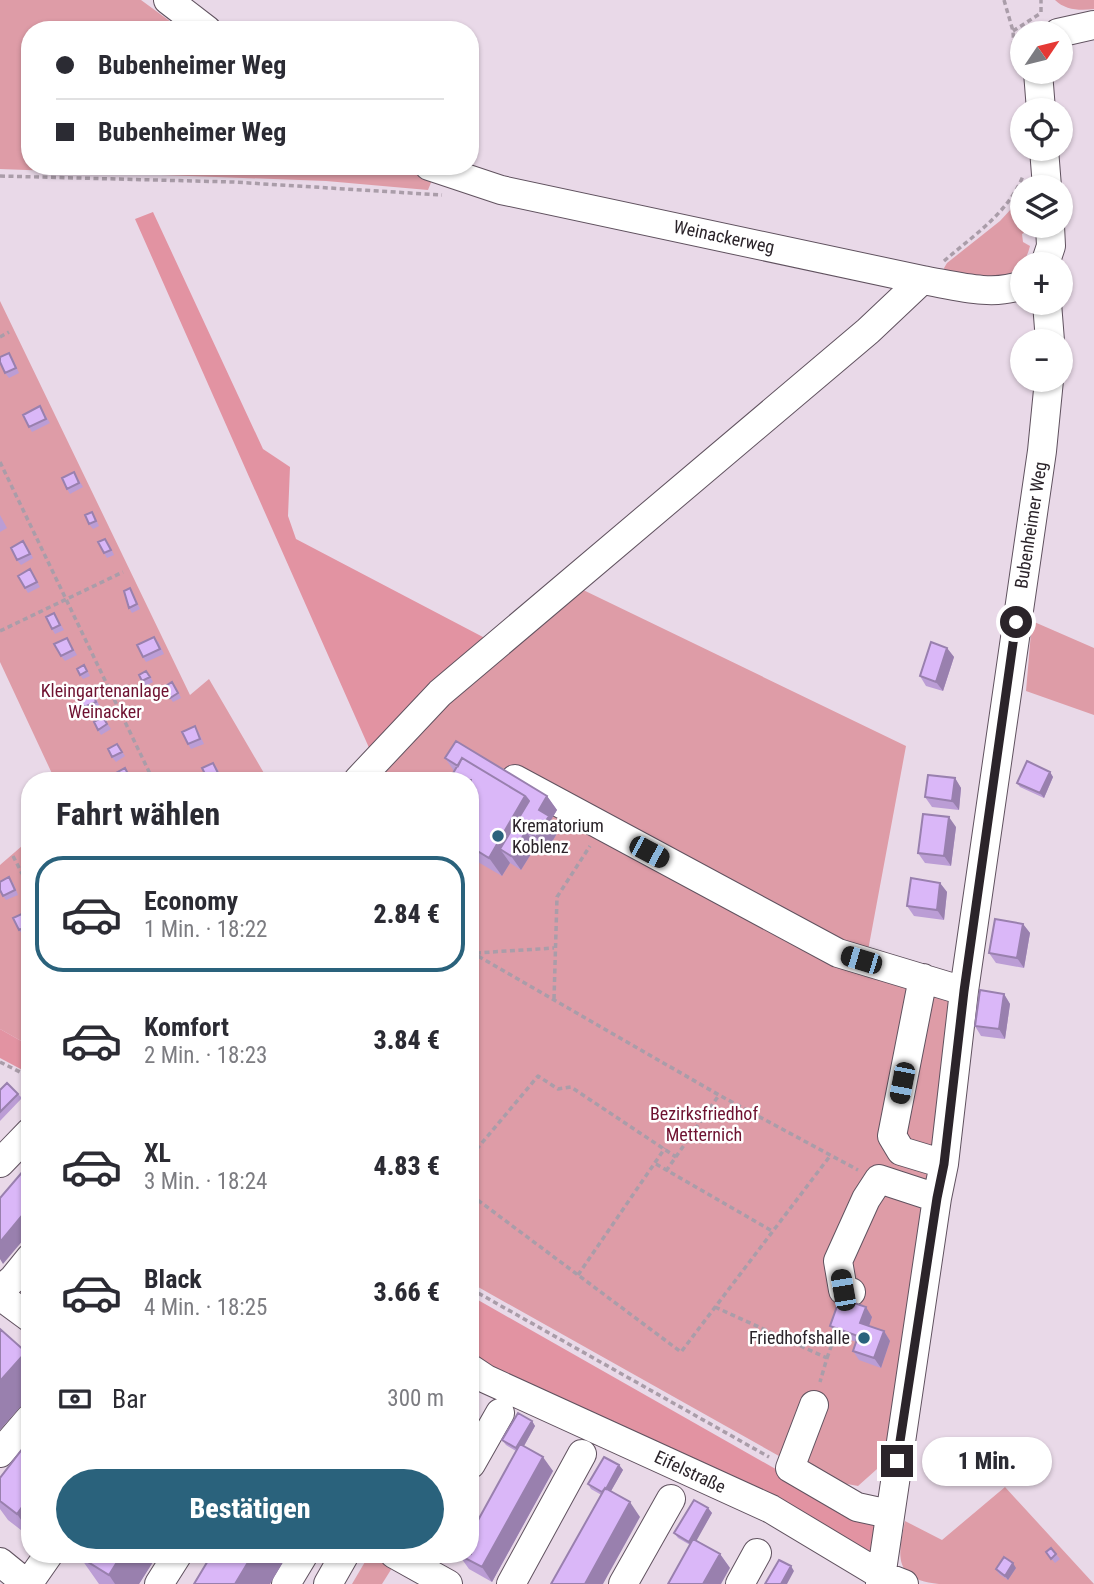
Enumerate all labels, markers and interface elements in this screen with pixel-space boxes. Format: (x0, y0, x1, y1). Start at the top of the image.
north arrow (1010, 21, 1073, 84)
map controls (1010, 21, 1073, 392)
text: Bubenheimer Weg (98, 50, 286, 80)
button: locate (1010, 98, 1073, 161)
text: Bubenheimer Weg (98, 117, 286, 147)
button: layers (1010, 175, 1073, 238)
street label: Weinackerweg (672, 216, 777, 257)
button: + (1010, 252, 1073, 315)
button: − (1010, 329, 1073, 392)
street label: Bubenheimer Weg (1010, 460, 1051, 590)
route start (1000, 606, 1032, 638)
park label: Kleingartenanlage Weinacker (41, 680, 169, 722)
text: Fahrt wählen (56, 795, 220, 833)
place label: Krematorium Koblenz (512, 815, 604, 857)
marker: Krematorium Koblenz (490, 828, 506, 844)
car (626, 833, 673, 871)
icon: car (60, 883, 123, 946)
text: Economy (144, 886, 238, 916)
text: 2.84 € (373, 899, 440, 929)
text: 1 Min. · 18:22 (144, 916, 267, 943)
car (838, 944, 885, 976)
icon: car (60, 1009, 123, 1072)
text: Komfort (144, 1012, 229, 1042)
text: 3.84 € (373, 1025, 440, 1055)
text: 2 Min. · 18:23 (144, 1042, 267, 1069)
car (888, 1060, 917, 1106)
park label: Bezirksfriedhof Metternich (650, 1103, 758, 1145)
icon: car (60, 1135, 123, 1198)
text: XL (144, 1138, 171, 1168)
text: 4.83 € (373, 1151, 440, 1181)
text: 3 Min. · 18:24 (144, 1168, 267, 1195)
icon: car (60, 1261, 123, 1324)
text: Black (144, 1264, 202, 1294)
car (830, 1267, 857, 1313)
text: 3.66 € (373, 1277, 440, 1307)
text: 4 Min. · 18:25 (144, 1294, 267, 1321)
place label: Friedhofshalle (749, 1327, 850, 1348)
marker: Friedhofshalle (856, 1330, 872, 1346)
icon: cash (56, 1380, 94, 1418)
text: Bar (112, 1384, 147, 1414)
text: 300 m (387, 1385, 444, 1412)
callout: 1 Min. (922, 1436, 1051, 1486)
route end (881, 1445, 913, 1477)
street label: Eifelstraße (651, 1446, 729, 1497)
text: 1 Min. (958, 1448, 1016, 1475)
button: Bestätigen (56, 1469, 444, 1549)

